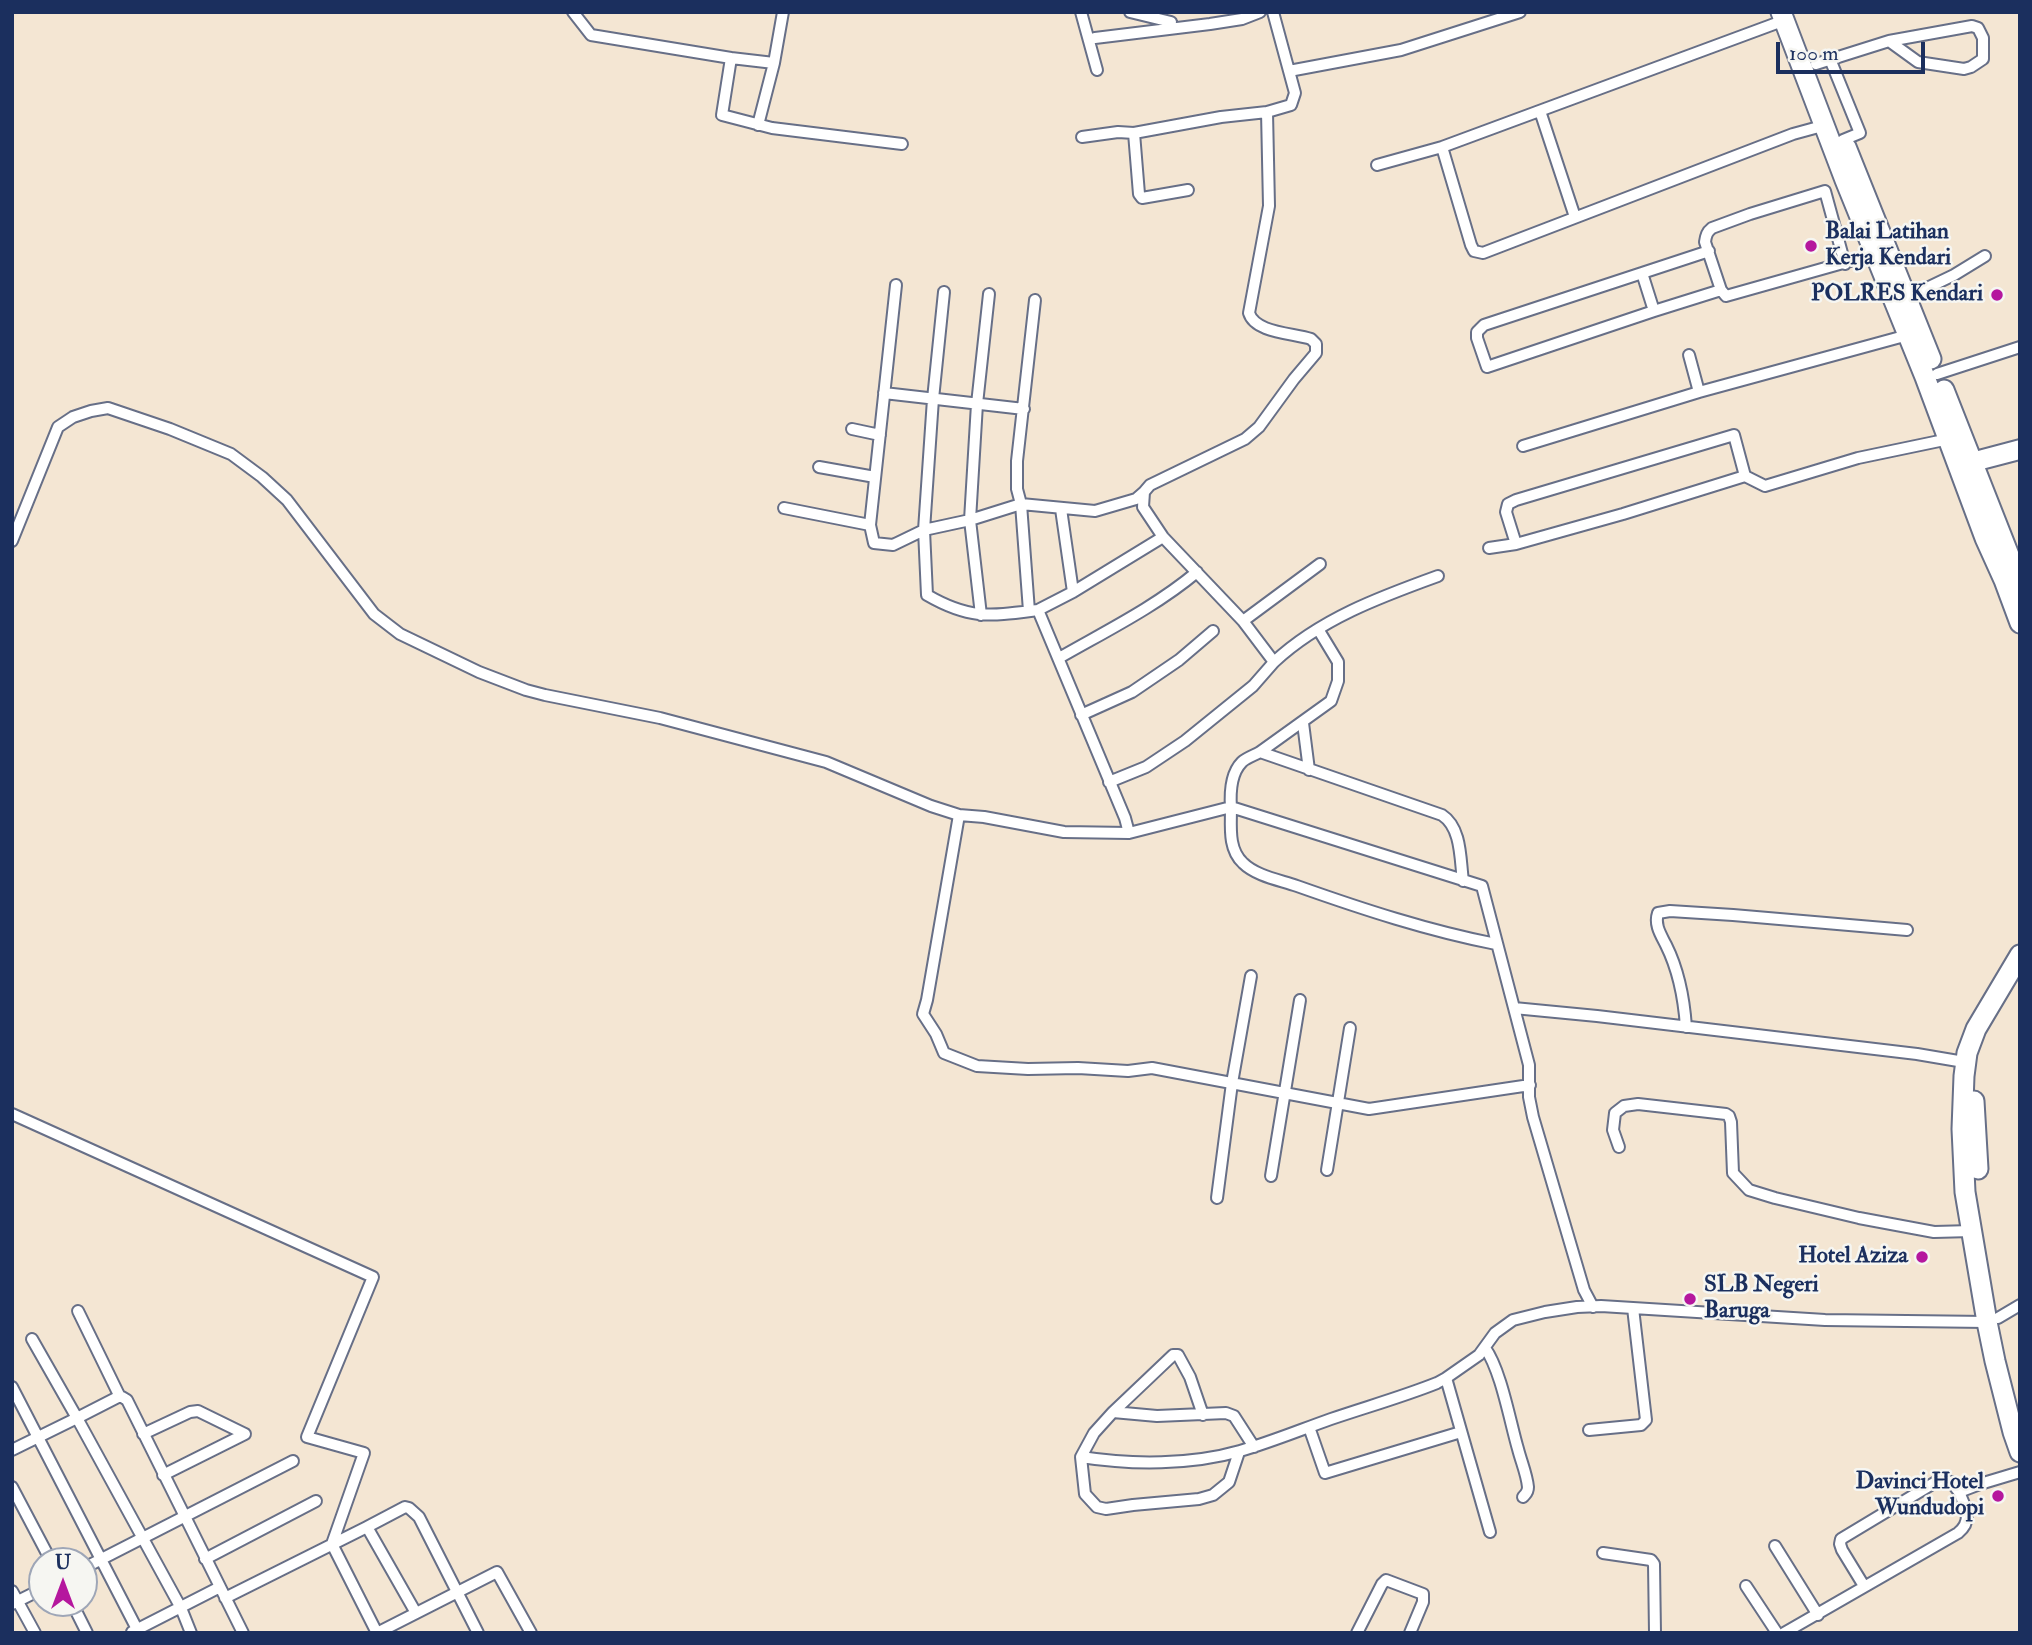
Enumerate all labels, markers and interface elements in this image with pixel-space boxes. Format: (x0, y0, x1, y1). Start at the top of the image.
scale bar (1780, 28, 1929, 72)
text: 100 m (1789, 40, 1839, 67)
place label: Balai Latihan Kerja Kendari (1825, 219, 1951, 273)
marker: Balai Latihan Kerja Kendari (1803, 238, 1819, 254)
place label: POLRES Kendari (1811, 281, 1983, 309)
marker: POLRES Kendari (1989, 287, 2005, 303)
place label: Hotel Aziza (1798, 1243, 1908, 1271)
marker: Hotel Aziza (1914, 1249, 1930, 1265)
place label: SLB Negeri Baruga (1704, 1272, 1819, 1326)
marker: SLB Negeri Baruga (1682, 1291, 1698, 1307)
place label: Davinci Hotel Wundudopi (1856, 1469, 1984, 1523)
marker: Davinci Hotel Wundudopi (1990, 1488, 2006, 1504)
north arrow (28, 1547, 98, 1617)
text: U (55, 1551, 71, 1575)

